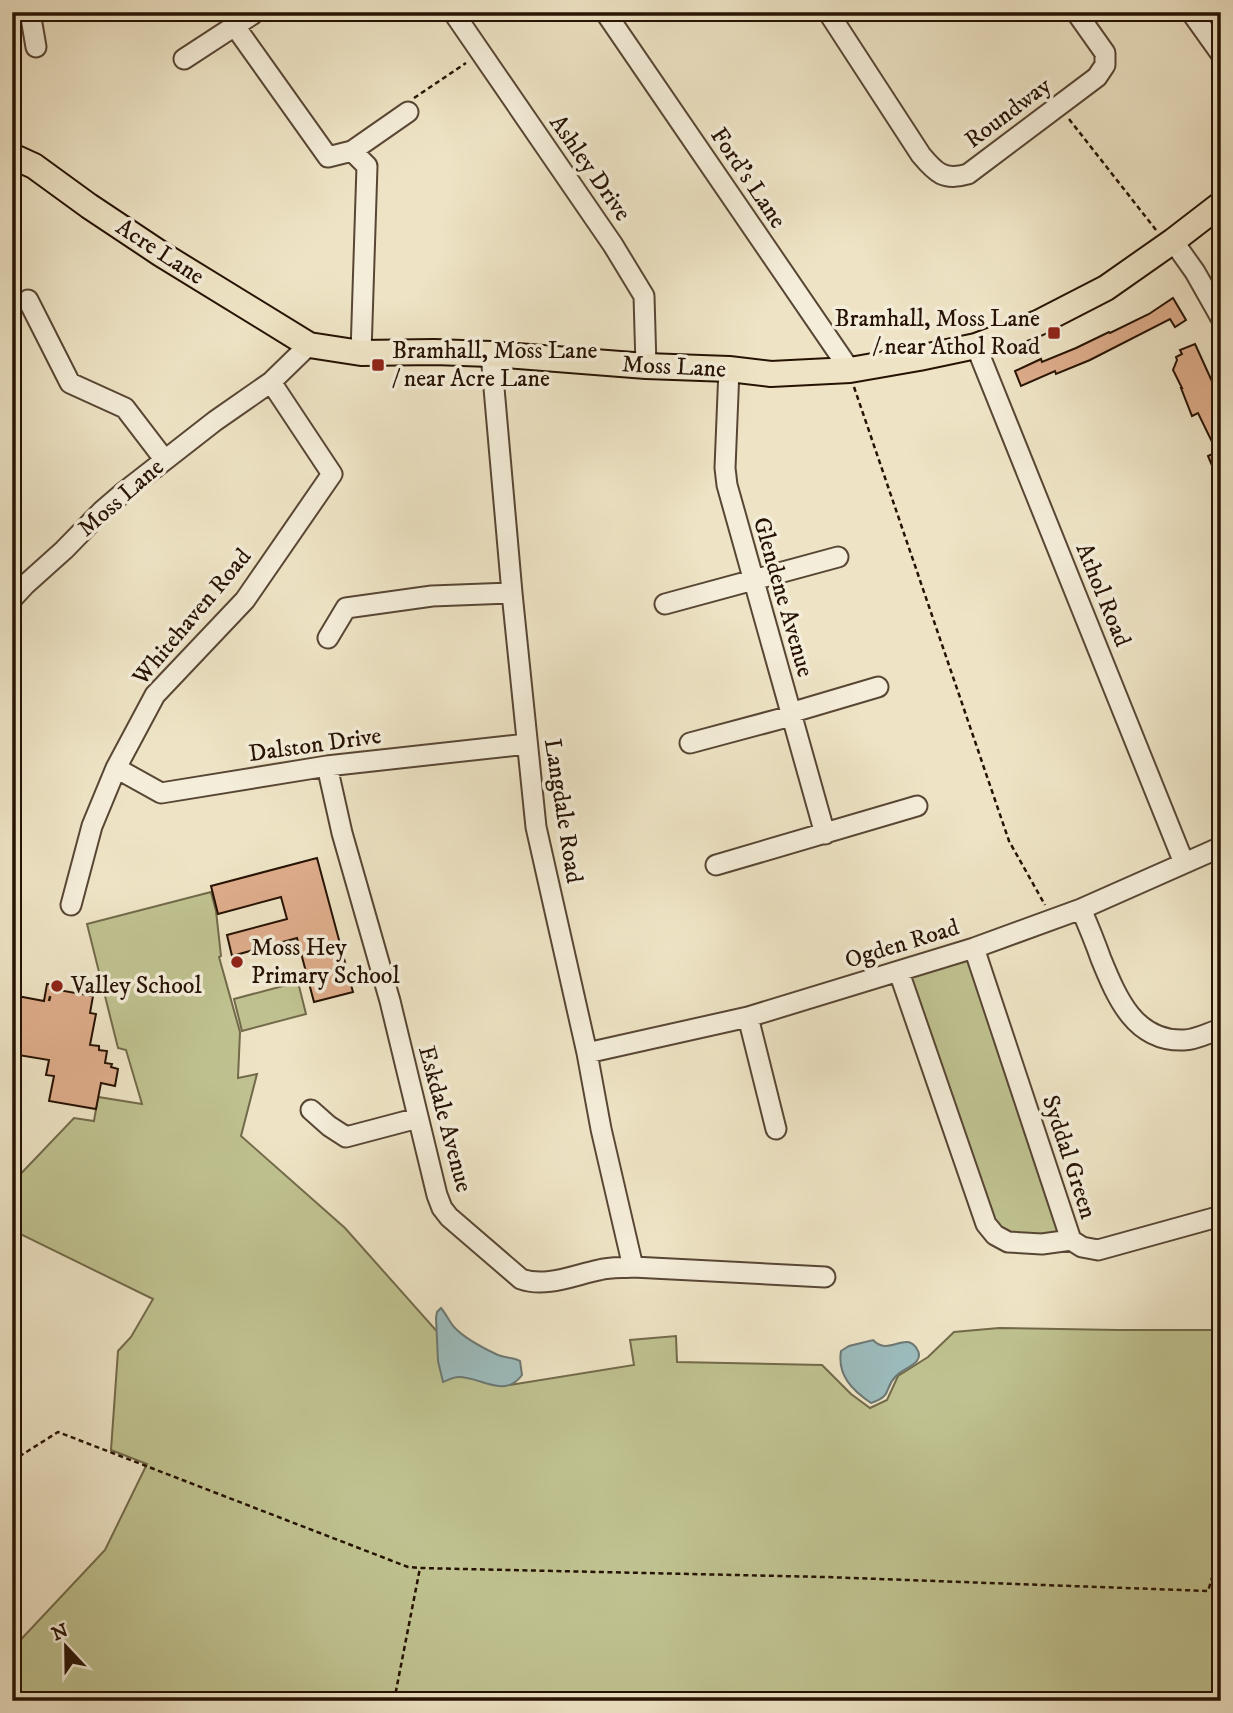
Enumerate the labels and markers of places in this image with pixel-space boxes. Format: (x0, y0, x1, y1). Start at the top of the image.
place label: Bramhall, Moss Lane / near Athol Road (834, 304, 1040, 362)
marker: Bramhall, Moss Lane / near Athol Road (1046, 325, 1062, 341)
place label: Bramhall, Moss Lane / near Acre Lane (392, 336, 598, 394)
marker: Bramhall, Moss Lane / near Acre Lane (370, 357, 386, 373)
place label: Moss Hey Primary School (251, 933, 400, 991)
marker: Moss Hey Primary School (229, 954, 245, 970)
place label: Valley School (70, 971, 202, 1001)
marker: Valley School (49, 978, 65, 994)

